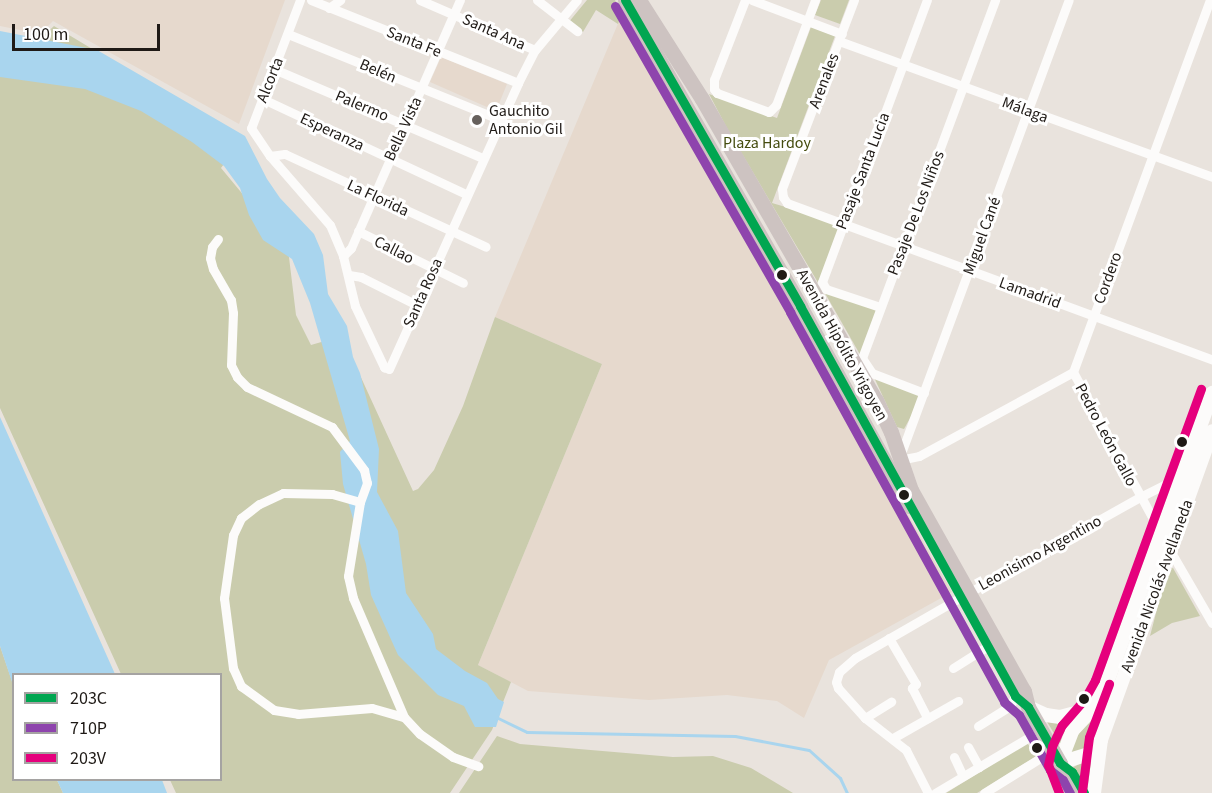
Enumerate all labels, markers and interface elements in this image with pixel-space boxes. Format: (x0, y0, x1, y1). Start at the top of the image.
street label: Santa Ana (459, 10, 529, 54)
scale bar (15, 12, 164, 50)
text: 100 m (23, 22, 68, 47)
street label: Santa Fe (384, 22, 444, 62)
street label: Arenales (805, 51, 843, 111)
street label: Alcorta (252, 55, 288, 105)
street label: Belén (357, 55, 399, 87)
street label: Palermo (333, 86, 391, 126)
street label: Málaga (999, 93, 1051, 127)
street label: Bella Vista (380, 94, 426, 164)
place label: Gauchito Antonio Gil (489, 101, 563, 139)
street label: Esperanza (297, 109, 367, 155)
street label: Pasaje Santa Lucia (832, 110, 894, 232)
marker: Gauchito Antonio Gil (470, 113, 484, 127)
park label: Plaza Hardoy (723, 133, 811, 153)
street label: Pasaje De Los Niños (883, 148, 949, 278)
street label: La Florida (344, 175, 412, 221)
street label: Miguel Cané (959, 194, 1005, 278)
street label: Callao (371, 232, 417, 268)
street label: Cordero (1090, 249, 1126, 307)
street label: Santa Rosa (399, 255, 447, 331)
street label: Avenida Hipólito Yrigoyen (792, 266, 892, 424)
unlabelled marker (776, 269, 788, 281)
street label: Lamadrid (996, 273, 1064, 313)
street label: Pedro León Gallo (1071, 380, 1141, 490)
unlabelled marker (1176, 436, 1188, 448)
unlabelled marker (898, 489, 910, 501)
street label: Avenida Nicolás Avellaneda (1117, 497, 1197, 675)
street label: Leonisimo Argentino (975, 511, 1105, 595)
legend (12, 673, 222, 781)
text: 203C (70, 686, 107, 711)
unlabelled marker (1078, 693, 1090, 705)
text: 710P (70, 716, 107, 741)
unlabelled marker (1031, 742, 1043, 754)
text: 203V (70, 746, 106, 771)

